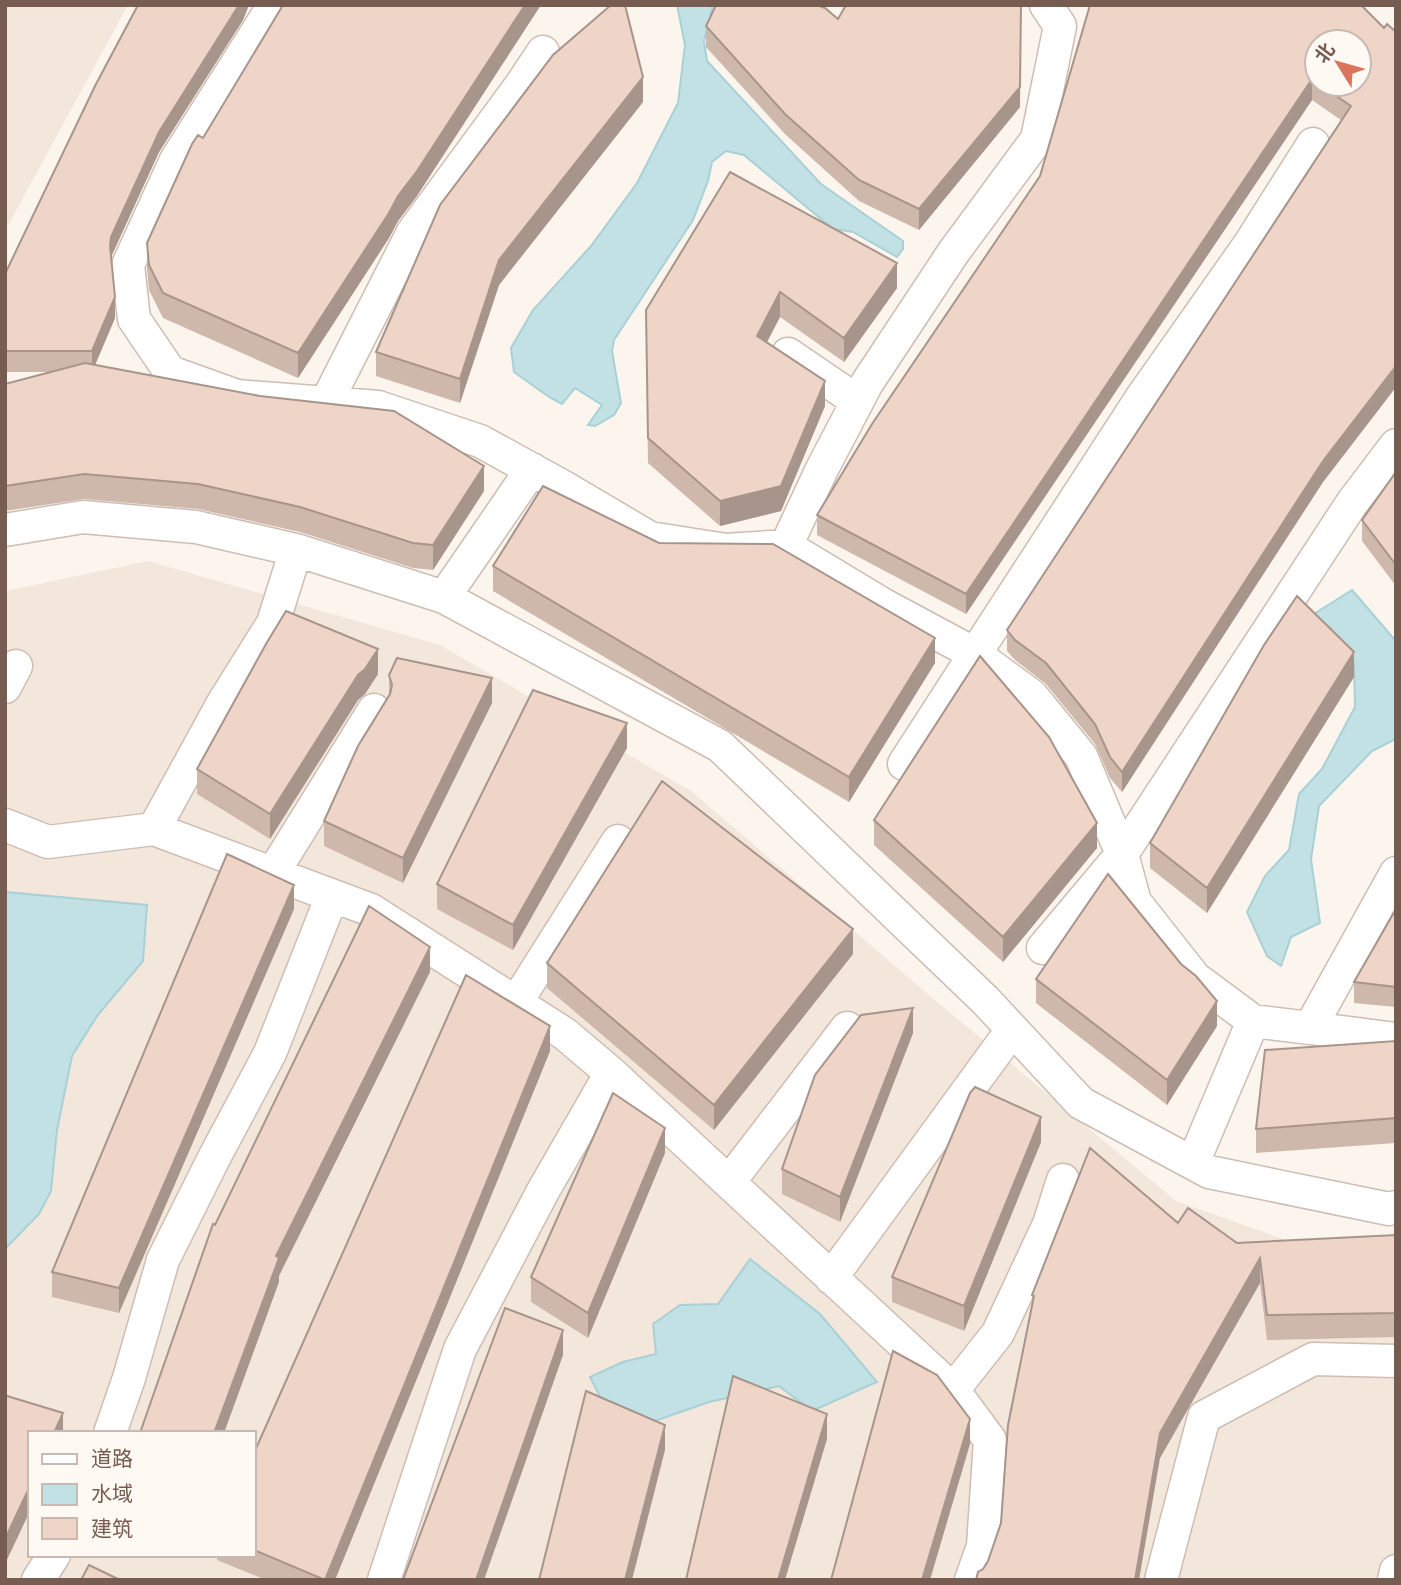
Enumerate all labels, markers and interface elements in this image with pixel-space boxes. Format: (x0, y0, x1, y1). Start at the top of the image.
north arrow (1303, 28, 1373, 98)
text: 北 (1310, 39, 1340, 68)
legend (28, 1431, 256, 1557)
text: 道路 (91, 1446, 133, 1471)
text: 水域 (91, 1481, 133, 1506)
text: 建筑 (91, 1516, 133, 1541)

